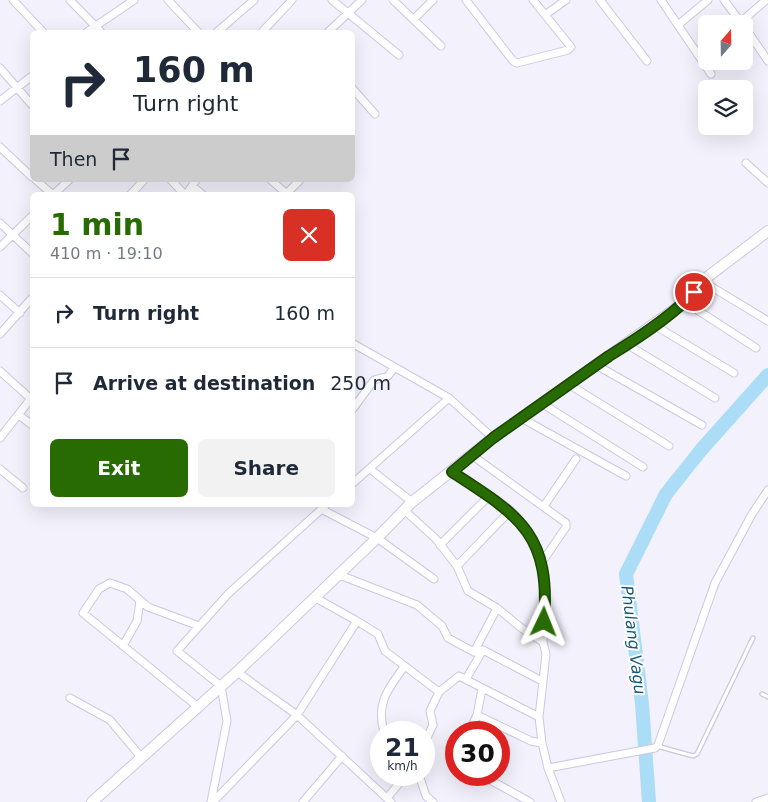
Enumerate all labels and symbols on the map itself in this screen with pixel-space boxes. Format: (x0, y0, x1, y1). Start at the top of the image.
north arrow (698, 15, 752, 70)
pin (673, 271, 715, 313)
water label: Phulang Vagu (617, 585, 650, 696)
position arrow (517, 595, 569, 647)
speed limit sign: 30 (445, 721, 510, 786)

